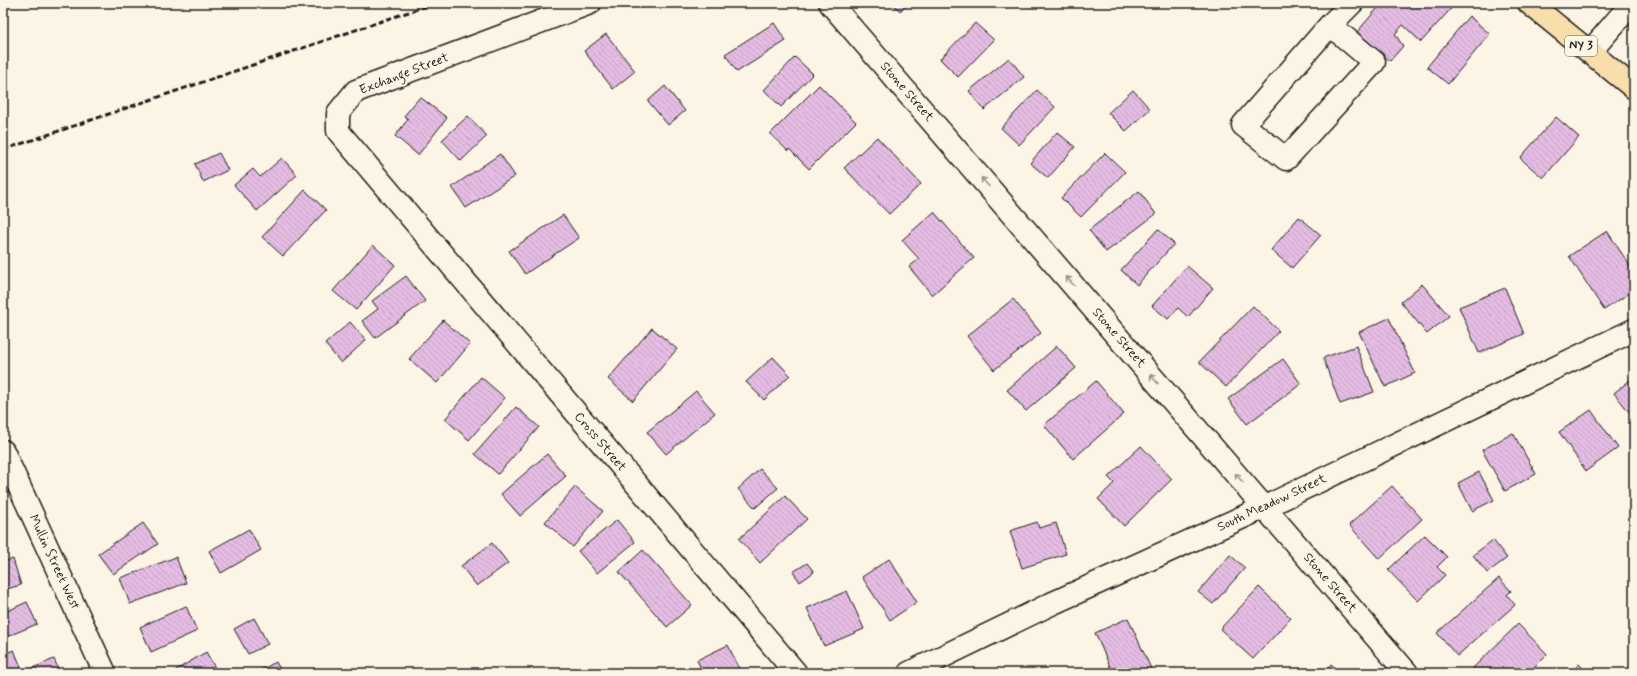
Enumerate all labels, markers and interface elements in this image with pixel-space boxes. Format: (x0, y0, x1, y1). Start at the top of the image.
road number: NY 3 (1565, 36, 1597, 56)
street label: Exchange Street (357, 49, 452, 101)
street label: Stone Street (876, 58, 938, 126)
one-way arrow (980, 177, 989, 187)
one-way arrow (1065, 275, 1074, 286)
street label: Stone Street (1088, 304, 1150, 372)
one-way arrow (1150, 374, 1159, 384)
street label: Cross Street (570, 409, 630, 475)
street label: South Meadow Street (1215, 470, 1330, 536)
one-way arrow (1235, 472, 1244, 483)
street label: Mullin Street West (25, 512, 83, 612)
street label: Stone Street (1299, 549, 1361, 617)

